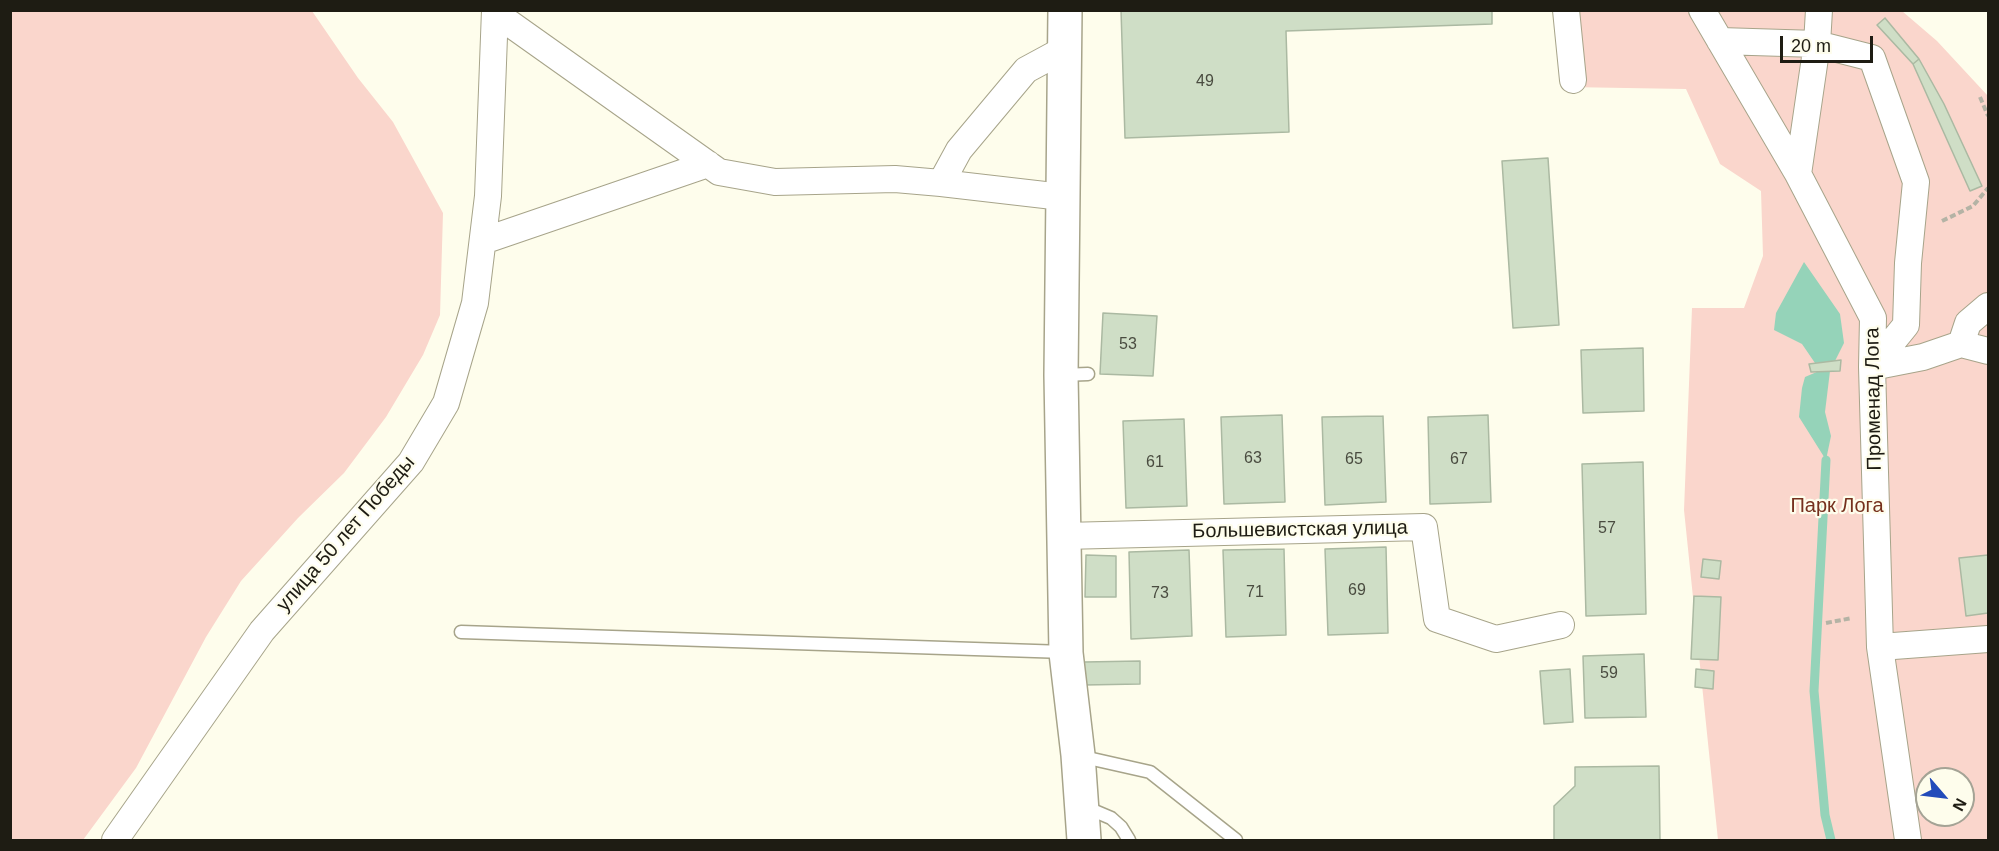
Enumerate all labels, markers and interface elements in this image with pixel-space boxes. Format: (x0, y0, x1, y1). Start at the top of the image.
scale bar (1783, 24, 1876, 62)
text: 20 m (1791, 36, 1831, 56)
house number: 49 (1196, 72, 1214, 92)
street label: Променад Лога (1861, 327, 1887, 471)
house number: 53 (1119, 335, 1137, 355)
house number: 63 (1244, 449, 1262, 469)
house number: 65 (1345, 450, 1363, 470)
house number: 67 (1450, 450, 1468, 470)
street label: улица 50 лет Победы (272, 451, 420, 617)
house number: 61 (1146, 453, 1164, 473)
park label: Парк Лога (1790, 494, 1884, 518)
street label: Большевистская улица (1192, 516, 1408, 544)
house number: 57 (1598, 519, 1616, 539)
house number: 69 (1348, 581, 1366, 601)
house number: 71 (1246, 583, 1264, 603)
house number: 73 (1151, 584, 1169, 604)
house number: 59 (1600, 664, 1618, 684)
north arrow (1915, 767, 1975, 827)
text: N (1949, 796, 1970, 814)

